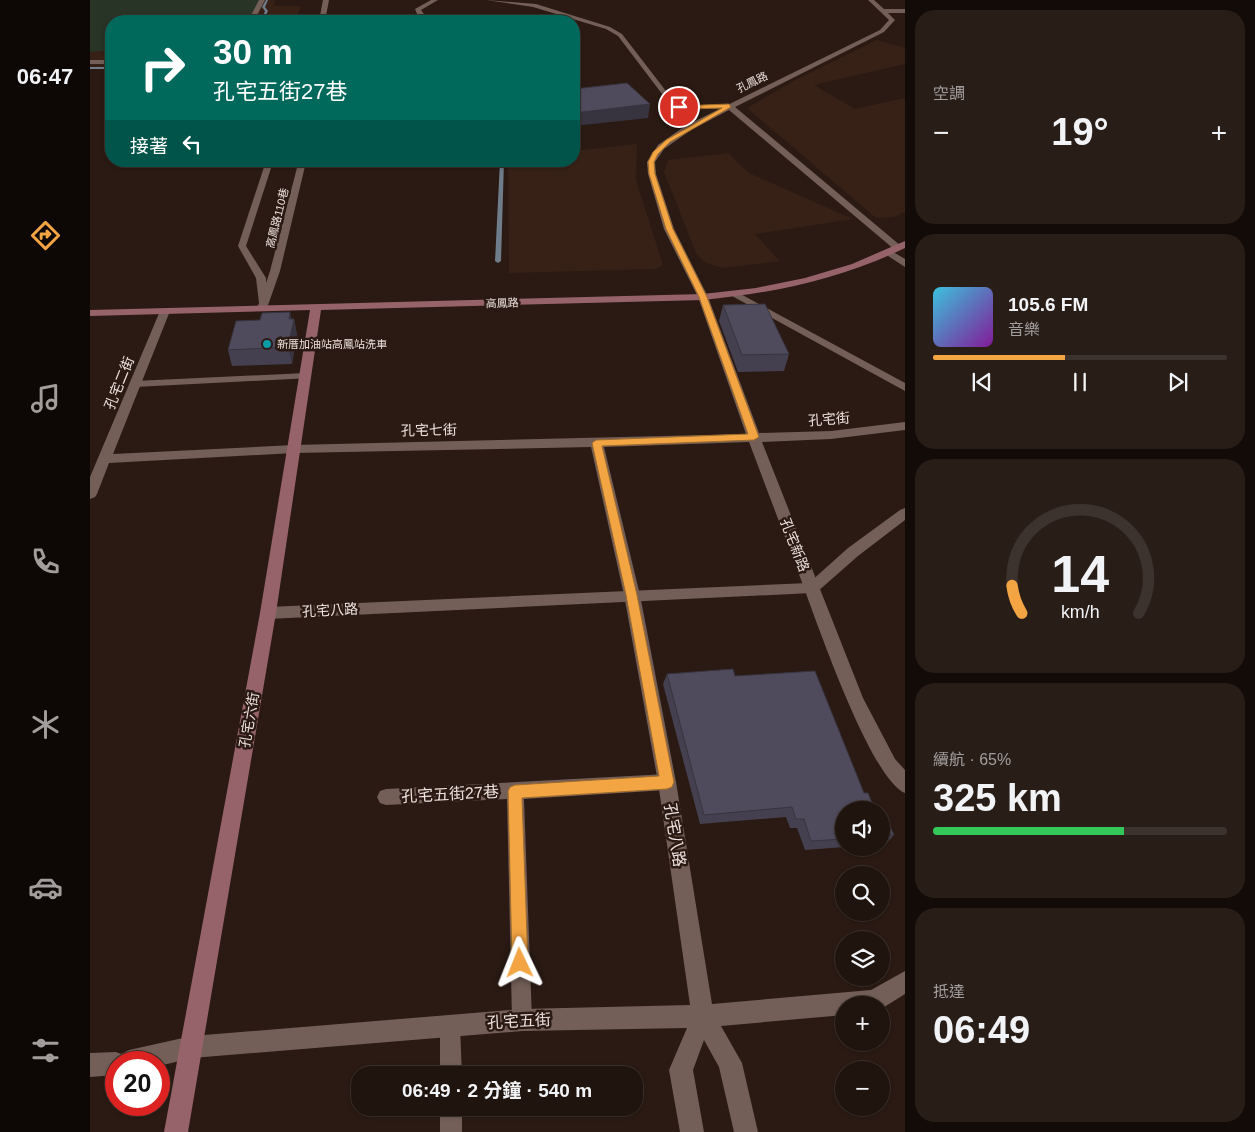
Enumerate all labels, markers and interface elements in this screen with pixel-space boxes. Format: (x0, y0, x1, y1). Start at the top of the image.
text: 30 m (213, 32, 293, 71)
icon: right (130, 35, 195, 100)
text: 06:47 (17, 64, 73, 89)
street label: 孔鳳路 (735, 69, 769, 95)
text: 孔宅五街27巷 (213, 79, 347, 104)
text: 空調 (933, 85, 965, 102)
pin (658, 86, 700, 128)
icon: arrive (665, 93, 693, 121)
text: 19° (1051, 111, 1109, 153)
text: − (933, 117, 949, 148)
text: + (1211, 117, 1227, 148)
icon: left (178, 130, 206, 158)
text: 接著 (130, 136, 168, 157)
street label: 高鳳路110巷 (264, 187, 290, 249)
icon: directions (28, 218, 63, 253)
text: 105.6 FM (1008, 294, 1088, 315)
street label: 高鳳路 (485, 296, 519, 310)
text: 音樂 (1008, 321, 1040, 338)
marker: 新厝加油站高鳳站洗車 (261, 338, 273, 350)
place label: 新厝加油站高鳳站洗車 (277, 338, 387, 350)
street label: 孔宅二街 (101, 354, 137, 412)
icon: previous (968, 368, 996, 396)
icon: pause (1066, 368, 1094, 396)
icon: next (1164, 368, 1192, 396)
icon: music (28, 381, 63, 416)
street label: 孔宅街 (807, 410, 851, 428)
street label: 孔宅七街 (401, 422, 457, 438)
street label: 孔宅新路 (777, 516, 813, 574)
icon: phone (28, 544, 63, 579)
text: 14 (1051, 545, 1109, 603)
street label: 孔宅八路 (302, 601, 358, 619)
text: km/h (1061, 602, 1099, 622)
street label: 孔宅六街 (236, 691, 262, 749)
icon: climate (28, 707, 63, 742)
text: 續航 · 65% (933, 751, 1011, 768)
text: 325 km (933, 777, 1062, 819)
street label: 孔宅五街27巷 (401, 783, 499, 805)
map controls (835, 801, 890, 1116)
button: sound (835, 801, 890, 856)
street label: 孔宅八路 (662, 802, 688, 868)
button: search (835, 866, 890, 921)
icon: car (28, 870, 63, 905)
button: layers (835, 931, 890, 986)
position arrow (493, 936, 545, 988)
text: 抵達 (933, 983, 965, 1000)
button: + (835, 996, 890, 1051)
text: 06:49 (933, 1009, 1030, 1051)
street label: 孔宅五街 (487, 1011, 551, 1031)
icon: filters (28, 1033, 63, 1068)
speed limit sign: 20 (105, 1051, 170, 1116)
button: − (835, 1061, 890, 1116)
text: 06:49 · 2 分鐘 · 540 m (402, 1080, 592, 1101)

